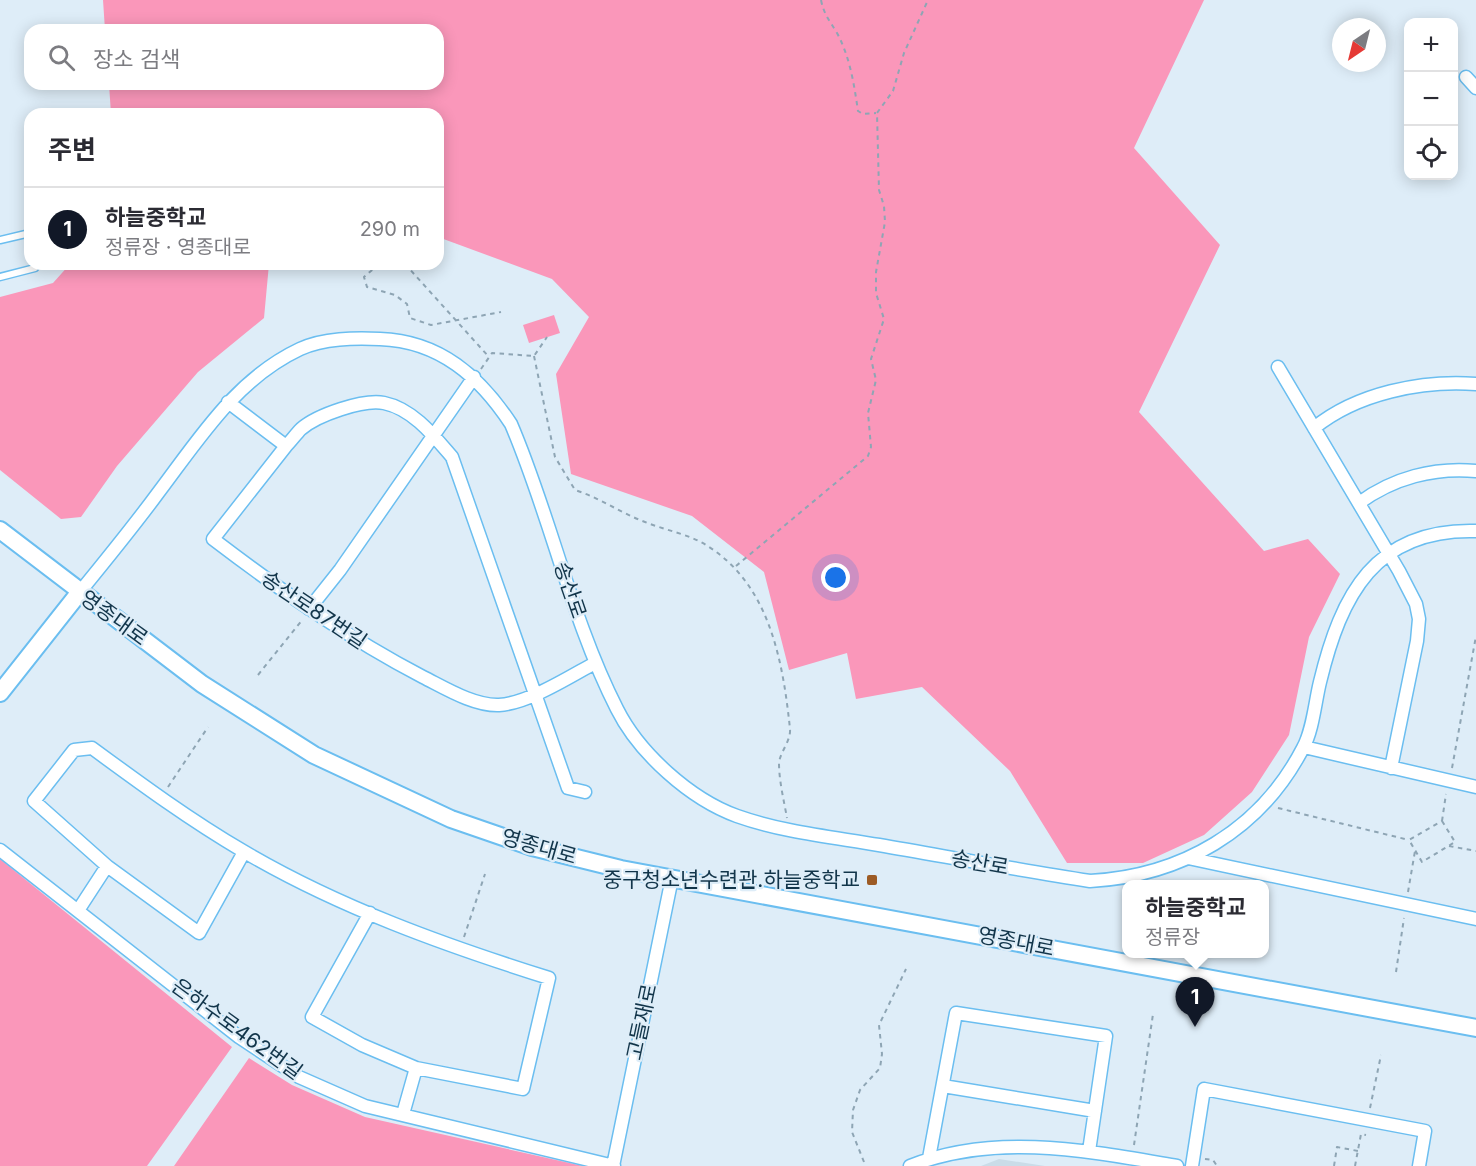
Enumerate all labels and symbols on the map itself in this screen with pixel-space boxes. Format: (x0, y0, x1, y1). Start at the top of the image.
north arrow (1332, 18, 1386, 72)
street label: 송산로 (549, 558, 592, 621)
your location (821, 563, 850, 592)
street label: 송산로87번길 (257, 565, 372, 654)
street label: 영종대로 (76, 585, 153, 650)
street label: 영종대로 (499, 824, 580, 869)
street label: 송산로 (949, 845, 1011, 880)
place label: 중구청소년수련관.하늘중학교 (603, 867, 860, 892)
marker: 중구청소년수련관.하늘중학교 (865, 873, 879, 887)
street label: 영종대로 (976, 922, 1056, 961)
street label: 은하수로462번길 (167, 973, 307, 1084)
pin: 1 (1176, 978, 1214, 1027)
street label: 고들재로 (621, 982, 662, 1062)

